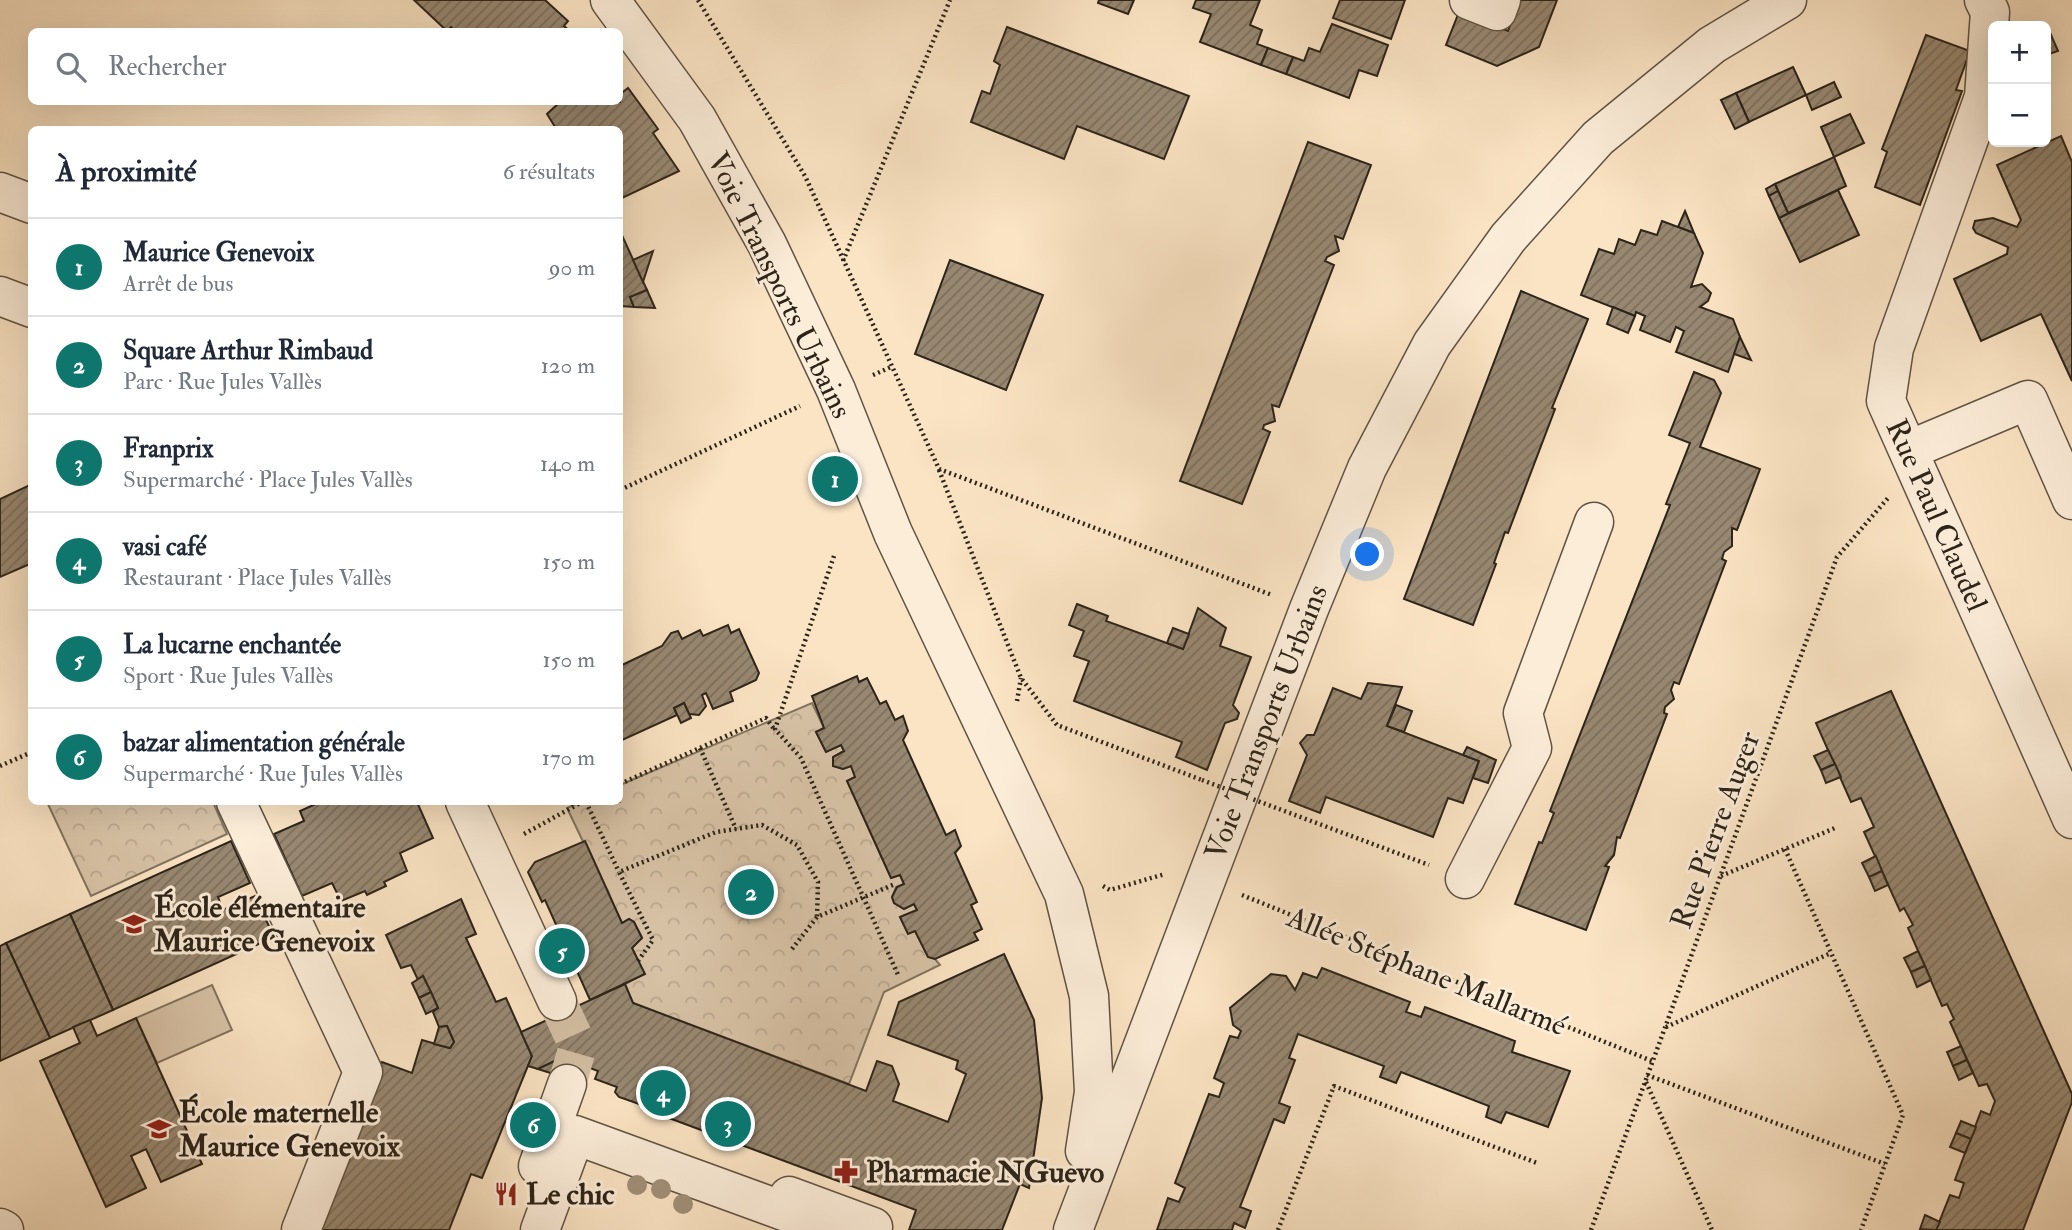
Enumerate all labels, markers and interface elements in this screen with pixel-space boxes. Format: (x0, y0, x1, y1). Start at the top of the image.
map controls (1988, 21, 2051, 147)
button: + (1988, 21, 2051, 84)
search box (28, 28, 623, 105)
icon: search (52, 48, 90, 86)
text: Rechercher (108, 51, 227, 83)
button: − (1988, 84, 2051, 147)
street label: Voie Transports Urbains (699, 146, 860, 424)
text: À proximité (56, 153, 196, 190)
text: 6 résultats (503, 157, 595, 186)
text: Maurice Genevoix (123, 237, 314, 269)
text: 1 (75, 253, 83, 282)
text: 90 m (549, 253, 595, 282)
text: Arrêt de bus (123, 269, 233, 298)
text: Square Arthur Rimbaud (123, 335, 373, 367)
text: 2 (73, 351, 85, 380)
text: 120 m (541, 351, 595, 380)
text: Parc · Rue Jules Vallès (123, 367, 322, 396)
street label: Rue Paul Claudel (1878, 413, 1996, 617)
text: Franprix (123, 433, 214, 465)
text: 3 (75, 449, 83, 478)
text: 140 m (540, 449, 595, 478)
pin: 1 (812, 453, 858, 505)
text: Supermarché · Place Jules Vallès (123, 465, 413, 494)
text: vasi café (123, 531, 206, 563)
your location (1350, 537, 1384, 571)
text: 4 (73, 547, 85, 576)
text: 150 m (542, 547, 595, 576)
text: Restaurant · Place Jules Vallès (123, 563, 391, 592)
street label: Voie Transports Urbains (1197, 579, 1336, 865)
text: La lucarne enchantée (123, 629, 341, 661)
text: 5 (74, 645, 84, 674)
text: 150 m (542, 645, 595, 674)
text: Sport · Rue Jules Vallès (123, 661, 333, 690)
street label: Rue Pierre Auger (1663, 726, 1768, 934)
text: bazar alimentation générale (123, 727, 405, 759)
text: 6 (73, 743, 85, 772)
text: 170 m (542, 743, 595, 772)
text: Supermarché · Rue Jules Vallès (123, 759, 403, 788)
pin: 2 (728, 866, 774, 918)
place label: École élémentaire Maurice Genevoix (153, 888, 375, 960)
street label: Allée Stéphane Mallarmé (1281, 898, 1572, 1045)
school or university icon: École élémentaire Maurice Genevoix (120, 910, 148, 938)
pin: 5 (539, 925, 585, 977)
pin: 4 (640, 1067, 686, 1119)
place label: École maternelle Maurice Genevoix (178, 1093, 400, 1165)
pin: 3 (705, 1098, 751, 1150)
pin: 6 (510, 1099, 556, 1151)
school or university icon: École maternelle Maurice Genevoix (145, 1115, 173, 1143)
place label: Pharmacie NGuevo (866, 1154, 1104, 1191)
pharmacy icon: Pharmacie NGuevo (832, 1158, 860, 1186)
place label: Le chic (526, 1176, 614, 1213)
restaurant icon: Le chic (492, 1180, 520, 1208)

